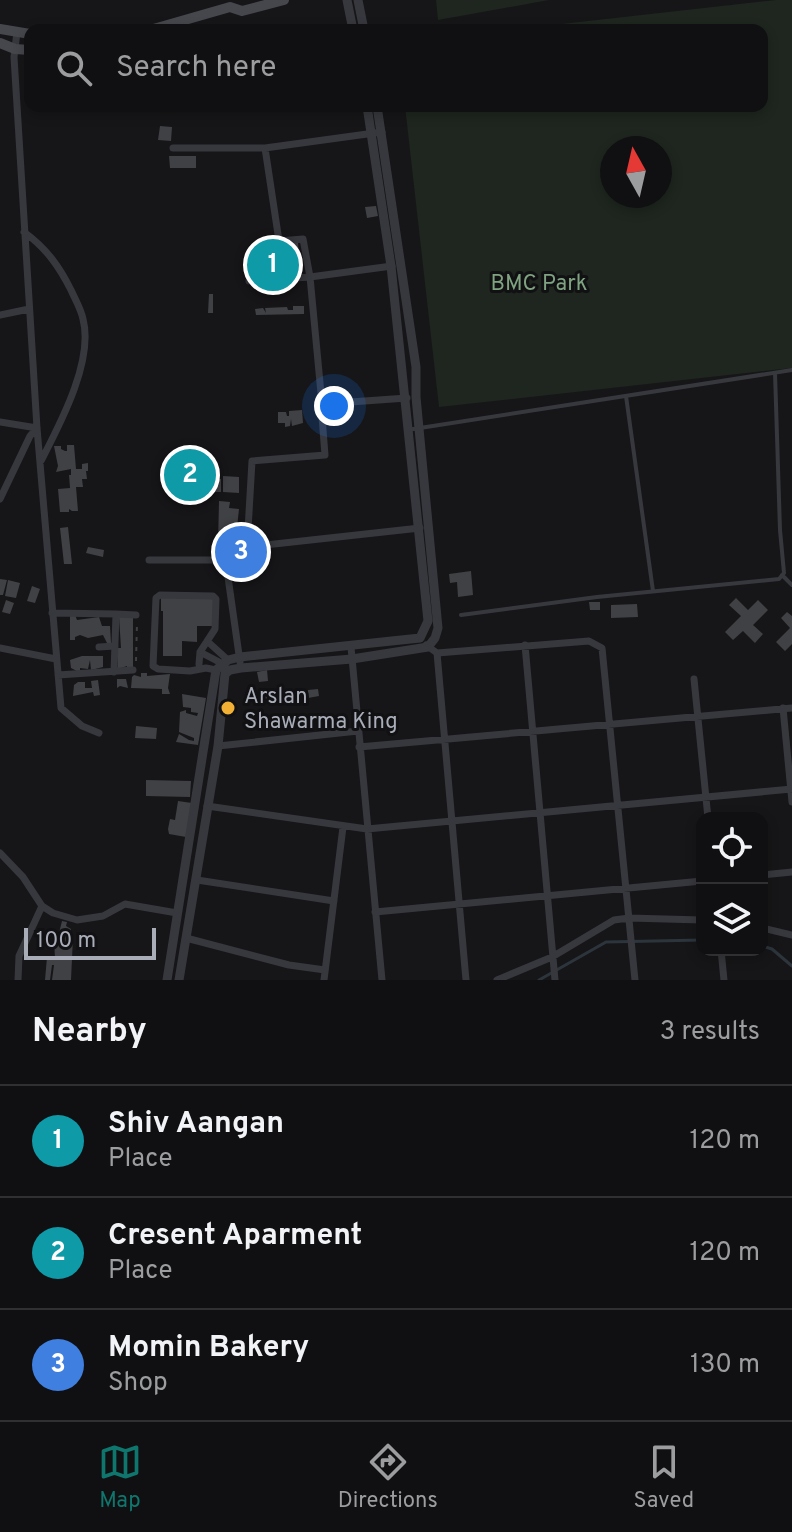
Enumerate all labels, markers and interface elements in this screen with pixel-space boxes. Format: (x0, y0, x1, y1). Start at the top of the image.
search box (24, 24, 768, 112)
icon: search (52, 46, 96, 90)
text: Search here (116, 50, 276, 87)
north arrow (600, 136, 672, 208)
pin: 1 (247, 235, 299, 295)
park label: BMC Park (491, 271, 587, 298)
your location (314, 386, 354, 426)
pin: 2 (164, 445, 216, 505)
pin: 3 (215, 522, 267, 582)
place label: Arslan Shawarma King (244, 684, 398, 736)
marker: Arslan Shawarma King (219, 699, 237, 717)
map controls (696, 812, 768, 956)
button: locate (696, 812, 768, 884)
button: layers (696, 884, 768, 956)
scale bar (24, 924, 156, 960)
text: 100 m (36, 928, 96, 955)
text: Nearby (32, 1011, 147, 1054)
text: 3 results (660, 1016, 760, 1049)
text: Shiv Aangan (108, 1106, 284, 1143)
text: 1 (53, 1125, 63, 1158)
text: 120 m (690, 1125, 760, 1158)
text: Place (108, 1143, 172, 1176)
text: Cresent Aparment (108, 1218, 362, 1255)
text: 2 (50, 1237, 66, 1270)
text: 120 m (690, 1237, 760, 1270)
text: Place (108, 1255, 172, 1288)
text: Momin Bakery (108, 1330, 309, 1367)
text: 3 (50, 1349, 66, 1382)
text: 130 m (690, 1349, 760, 1382)
text: Shop (108, 1367, 168, 1400)
tab: Map (98, 1440, 142, 1515)
tab: Directions (338, 1440, 438, 1515)
tab: Saved (634, 1440, 694, 1515)

